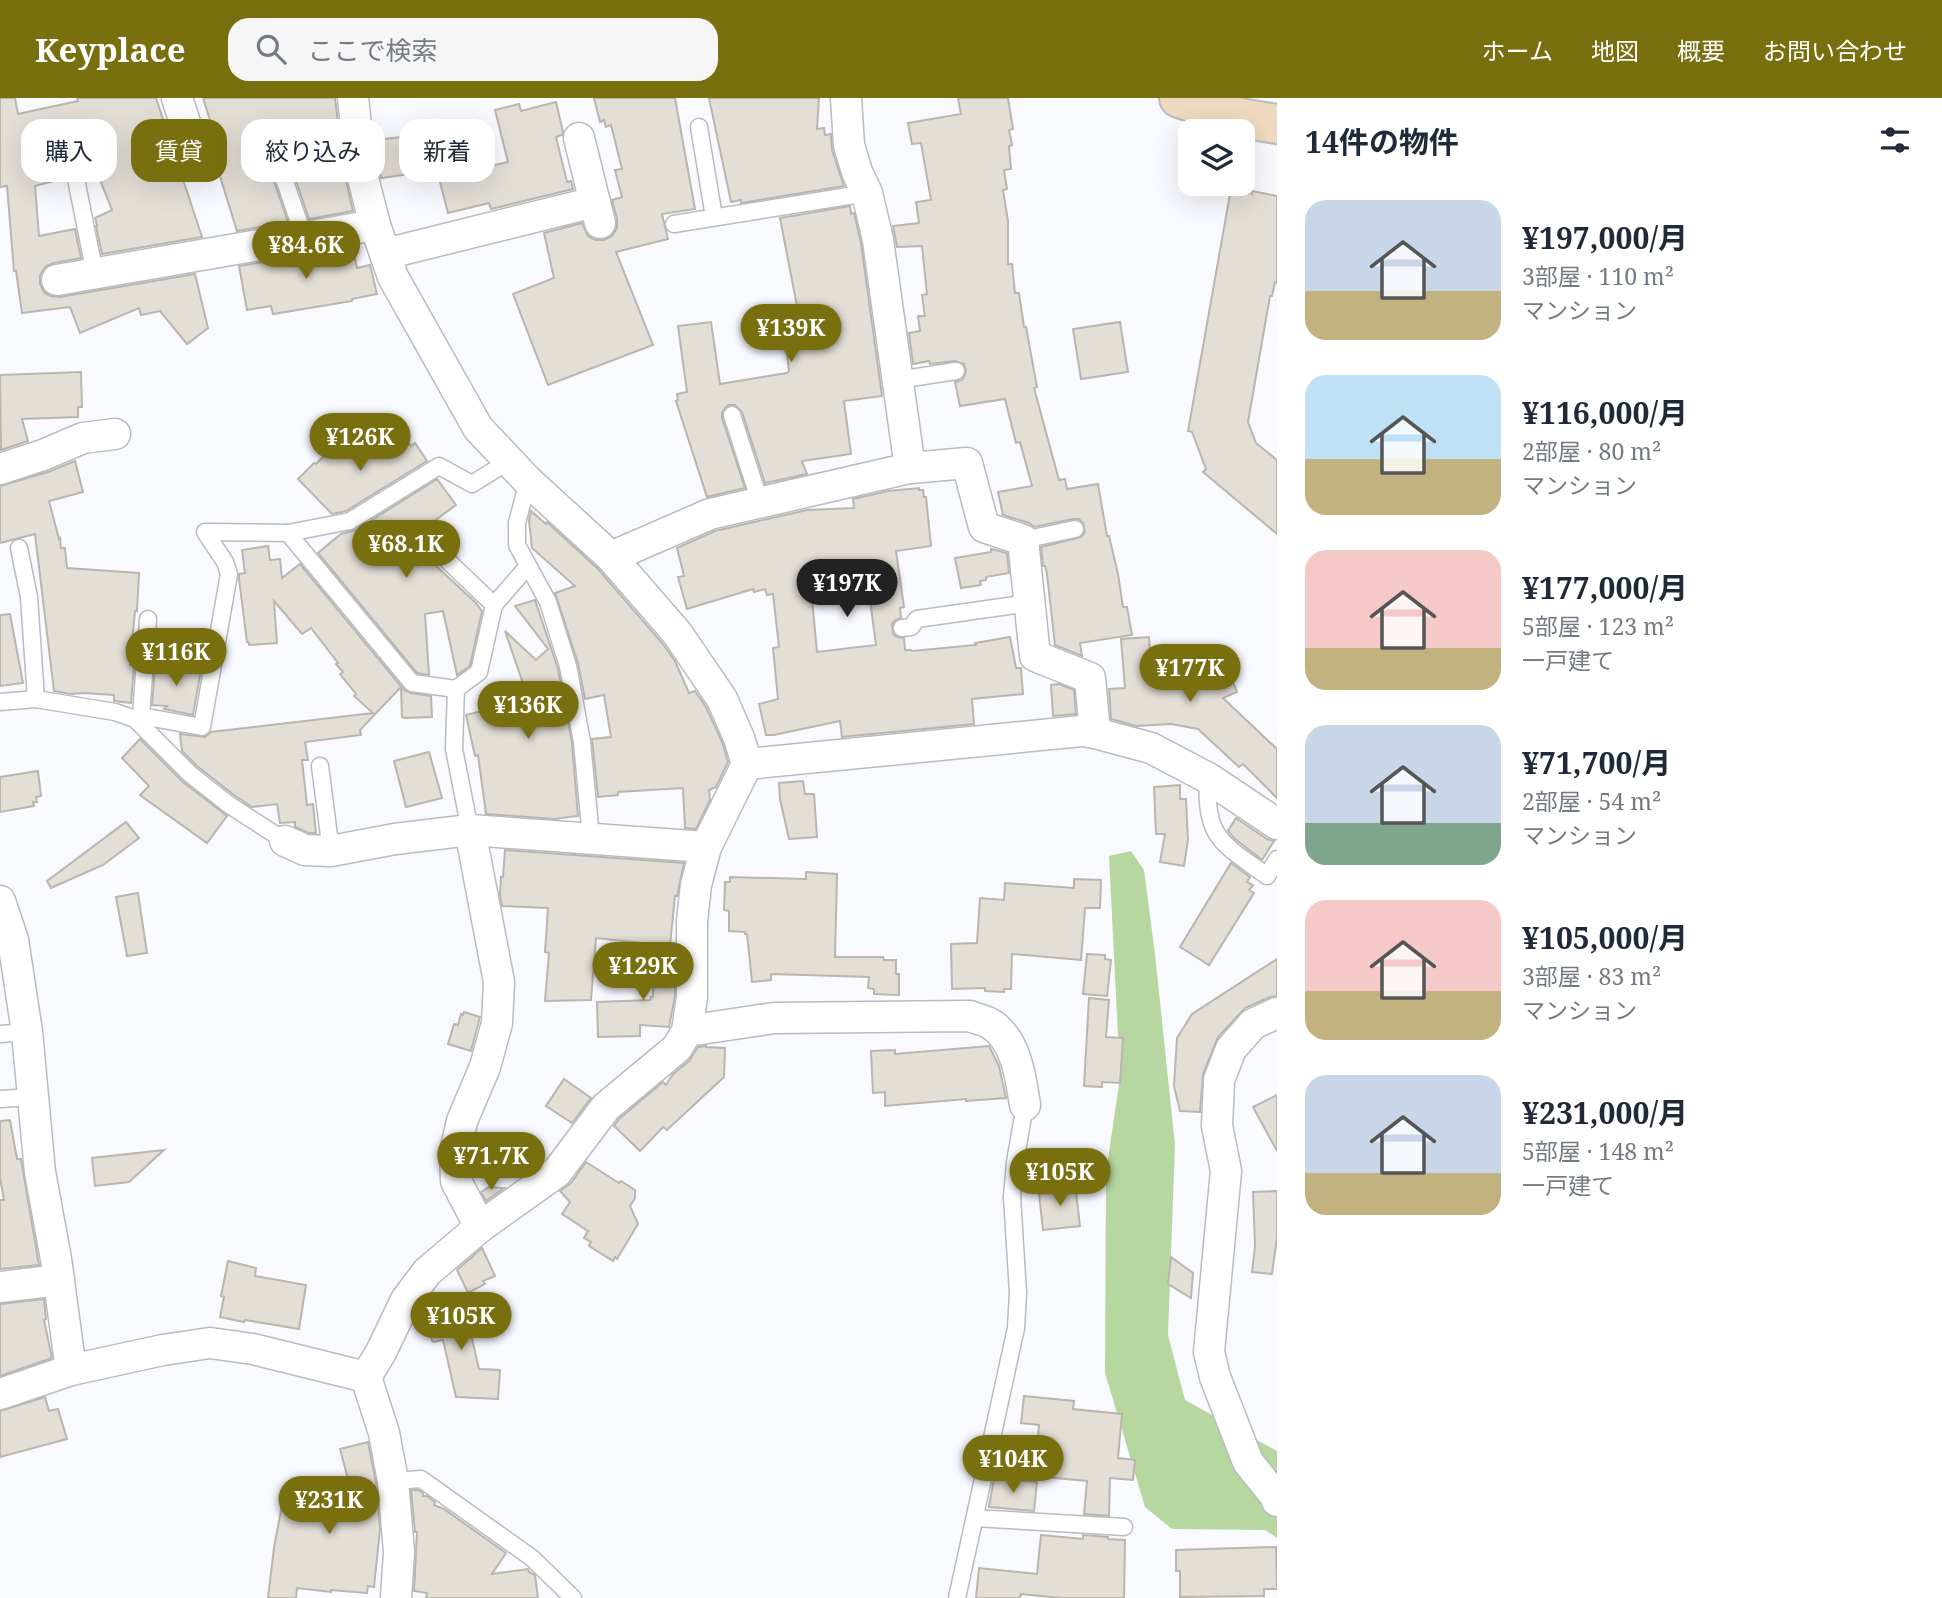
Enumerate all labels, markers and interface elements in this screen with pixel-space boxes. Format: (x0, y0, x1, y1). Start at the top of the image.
search box (228, 18, 718, 81)
text: Keyplace (35, 27, 186, 72)
icon: search (252, 30, 290, 68)
text: ここで検索 (308, 32, 438, 68)
text: ホーム (1482, 34, 1553, 67)
text: 地図 (1591, 34, 1639, 67)
text: 概要 (1677, 34, 1725, 67)
text: お問い合わせ (1763, 34, 1907, 67)
chip: 購入 (21, 119, 117, 182)
chip: 賃貸 (131, 119, 227, 182)
chip: 絞り込み (241, 119, 385, 182)
chip: 新着 (399, 119, 495, 182)
map controls (1178, 119, 1255, 196)
button: layers (1178, 119, 1255, 196)
text: 14件の物件 (1305, 121, 1459, 162)
icon: filters (1876, 121, 1914, 159)
text: ¥197,000/月 (1522, 217, 1688, 258)
pin: ¥84.6K (249, 222, 363, 281)
text: ¥84.6K (268, 228, 344, 260)
icon: home (1361, 228, 1445, 312)
text: 3部屋 · 110 m² (1522, 260, 1674, 292)
text: マンション (1522, 294, 1637, 326)
pin: ¥139K (742, 304, 840, 364)
text: ¥139K (757, 311, 825, 343)
text: ¥116,000/月 (1522, 392, 1688, 433)
icon: home (1361, 403, 1445, 487)
pin: ¥126K (311, 414, 409, 473)
text: ¥126K (326, 420, 394, 452)
text: 2部屋 · 80 m² (1522, 435, 1661, 467)
text: マンション (1522, 469, 1637, 501)
pin: ¥68.1K (349, 520, 463, 580)
text: ¥68.1K (368, 527, 444, 559)
pin: ¥197K (798, 560, 896, 619)
text: ¥197K (813, 566, 881, 598)
text: ¥177,000/月 (1522, 567, 1688, 608)
icon: home (1361, 578, 1445, 662)
text: 5部屋 · 123 m² (1522, 610, 1674, 642)
pin: ¥116K (127, 628, 225, 688)
text: ¥116K (142, 635, 210, 667)
pin: ¥177K (1141, 644, 1239, 704)
text: 一戸建て (1522, 644, 1614, 676)
text: ¥177K (1156, 651, 1224, 683)
pin: ¥136K (479, 682, 577, 741)
text: ¥136K (494, 688, 562, 720)
text: ¥71,700/月 (1522, 742, 1671, 783)
icon: home (1361, 753, 1445, 837)
text: 2部屋 · 54 m² (1522, 785, 1661, 817)
text: マンション (1522, 819, 1637, 851)
text: ¥105,000/月 (1522, 917, 1688, 958)
icon: home (1361, 928, 1445, 1012)
pin: ¥129K (594, 942, 692, 1002)
text: ¥129K (609, 949, 677, 981)
text: 3部屋 · 83 m² (1522, 960, 1661, 992)
text: マンション (1522, 994, 1637, 1026)
text: ¥231,000/月 (1522, 1092, 1688, 1133)
icon: home (1361, 1103, 1445, 1187)
pin: ¥71.7K (434, 1132, 548, 1192)
text: 5部屋 · 148 m² (1522, 1135, 1674, 1167)
text: ¥71.7K (453, 1139, 529, 1171)
pin: ¥105K (1011, 1148, 1109, 1208)
text: ¥105K (1026, 1155, 1094, 1187)
text: 一戸建て (1522, 1169, 1614, 1201)
pin: ¥105K (412, 1292, 510, 1352)
text: ¥105K (427, 1299, 495, 1331)
pin: ¥104K (964, 1436, 1062, 1495)
text: ¥104K (979, 1442, 1047, 1474)
pin: ¥231K (280, 1476, 378, 1536)
text: ¥231K (295, 1483, 363, 1515)

